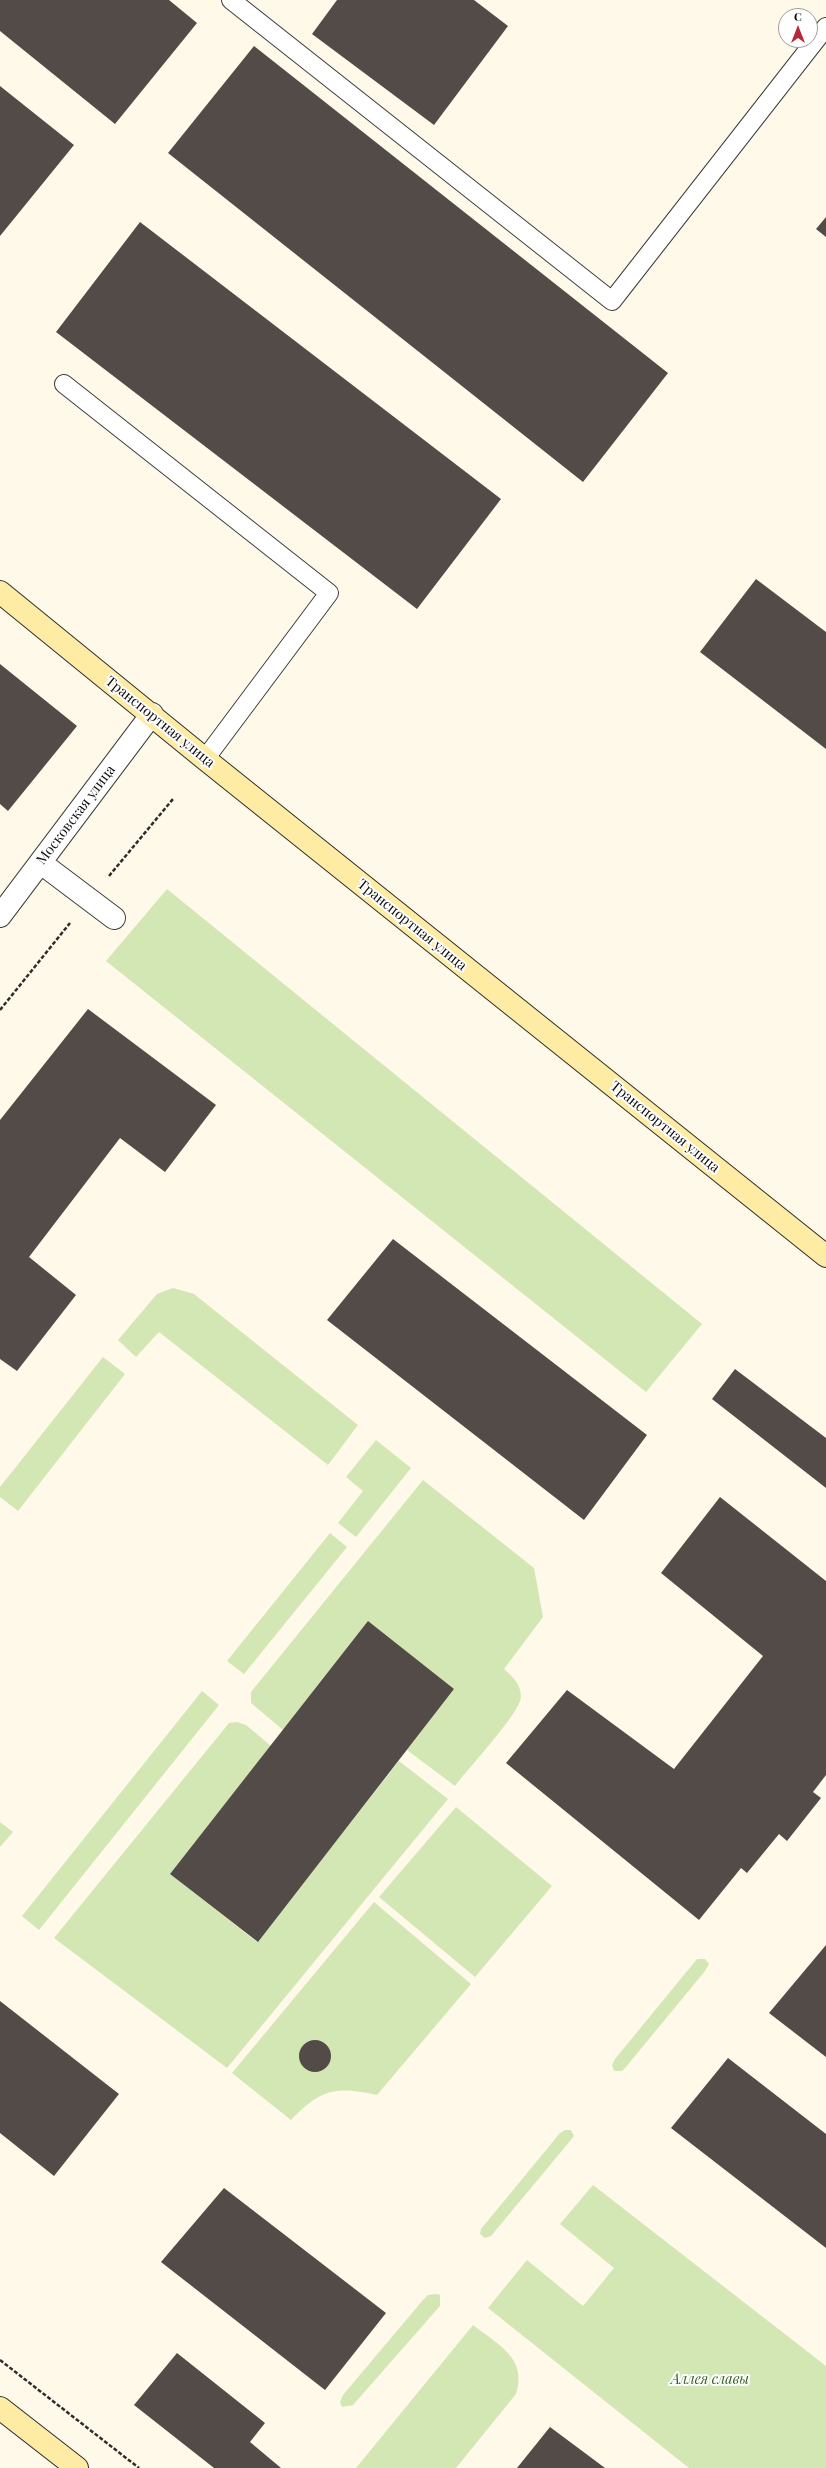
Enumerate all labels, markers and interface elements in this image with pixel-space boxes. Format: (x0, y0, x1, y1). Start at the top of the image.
north arrow (778, 8, 818, 48)
text: С (794, 9, 802, 24)
street label: Транспортная улица (102, 673, 218, 771)
street label: Московская улица (33, 762, 119, 868)
street label: Транспортная улица (354, 876, 470, 974)
street label: Транспортная улица (607, 1078, 723, 1176)
park label: Аллея славы (671, 2372, 749, 2388)

